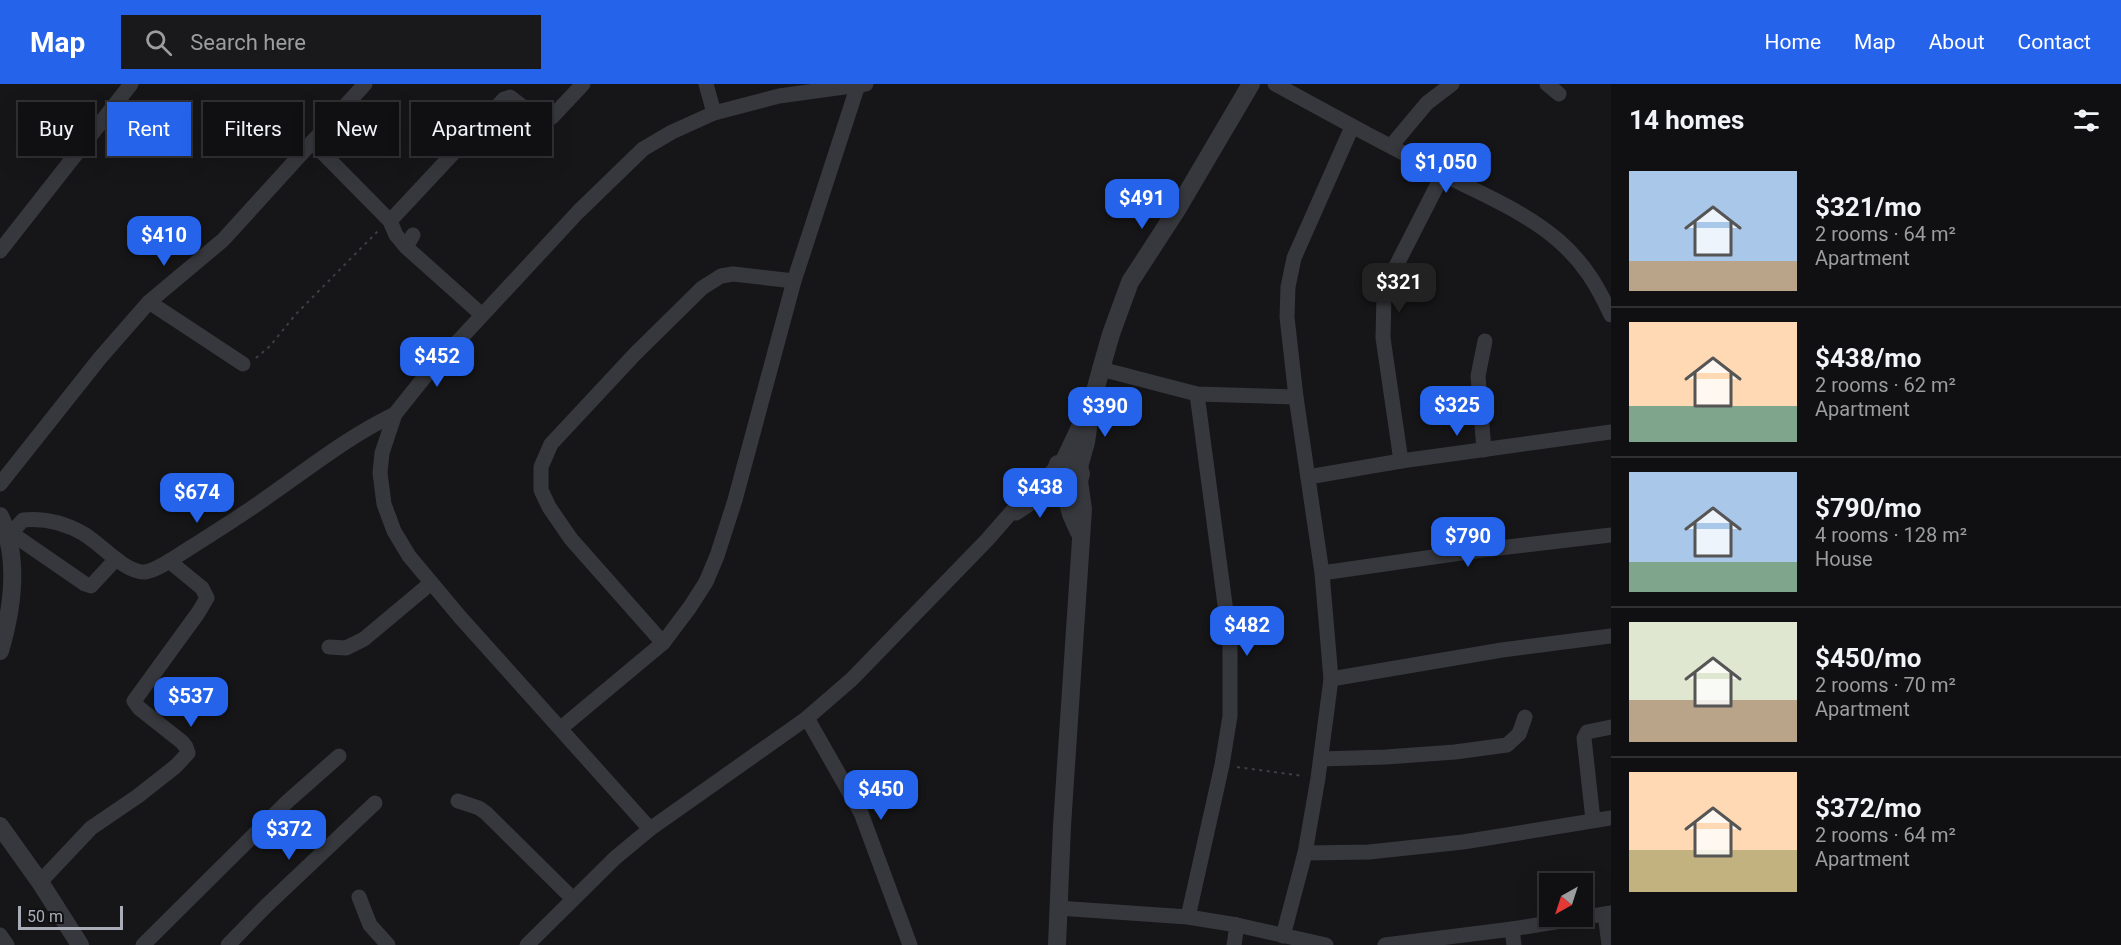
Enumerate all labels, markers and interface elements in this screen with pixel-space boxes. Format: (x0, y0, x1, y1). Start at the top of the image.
search box (121, 15, 541, 69)
text: Map (30, 26, 85, 59)
icon: search (142, 26, 175, 59)
text: Search here (190, 30, 306, 55)
text: Home (1765, 30, 1821, 54)
text: Map (1854, 30, 1896, 54)
text: About (1929, 30, 1985, 54)
text: Contact (2018, 30, 2091, 54)
chip: Buy (18, 102, 95, 156)
chip: Rent (107, 102, 191, 156)
chip: Filters (203, 102, 303, 156)
chip: New (315, 102, 399, 156)
chip: Apartment (411, 102, 552, 156)
icon: filters (2070, 104, 2103, 137)
text: 14 homes (1629, 105, 1744, 135)
pin: $1,050 (1397, 143, 1495, 194)
text: $1,050 (1415, 150, 1477, 174)
pin: $491 (1106, 179, 1178, 230)
text: $491 (1119, 186, 1165, 210)
text: $321/mo (1815, 192, 1922, 222)
icon: home (1677, 195, 1749, 267)
pin: $410 (128, 216, 200, 267)
text: 2 rooms · 64 m² (1815, 222, 1956, 246)
text: $410 (141, 223, 187, 247)
text: Apartment (1815, 246, 1910, 270)
pin: $321 (1363, 263, 1435, 314)
text: $321 (1376, 270, 1422, 294)
pin: $452 (401, 337, 473, 388)
text: $438/mo (1815, 343, 1922, 373)
text: $452 (414, 344, 460, 368)
icon: home (1677, 346, 1749, 418)
text: 2 rooms · 62 m² (1815, 373, 1956, 397)
pin: $325 (1421, 386, 1493, 437)
pin: $390 (1069, 387, 1141, 438)
text: $325 (1434, 393, 1480, 417)
text: $390 (1082, 394, 1128, 418)
text: Apartment (1815, 397, 1910, 421)
pin: $438 (1004, 468, 1076, 519)
pin: $674 (161, 473, 233, 524)
text: $438 (1017, 475, 1063, 499)
text: $674 (174, 480, 220, 504)
text: $790/mo (1815, 493, 1922, 523)
icon: home (1677, 496, 1749, 568)
pin: $790 (1432, 517, 1504, 568)
text: 4 rooms · 128 m² (1815, 523, 1967, 547)
text: $790 (1445, 524, 1491, 548)
text: House (1815, 547, 1873, 571)
pin: $482 (1211, 606, 1283, 657)
text: $482 (1224, 613, 1270, 637)
text: $450/mo (1815, 643, 1922, 673)
icon: home (1677, 646, 1749, 718)
text: 2 rooms · 70 m² (1815, 673, 1956, 697)
pin: $537 (155, 677, 227, 728)
text: $537 (168, 684, 214, 708)
text: Apartment (1815, 697, 1910, 721)
pin: $450 (845, 770, 917, 821)
text: $450 (858, 777, 904, 801)
text: $372/mo (1815, 793, 1922, 823)
icon: home (1677, 796, 1749, 868)
pin: $372 (253, 810, 325, 861)
text: $372 (266, 817, 312, 841)
text: 2 rooms · 64 m² (1815, 823, 1956, 847)
text: Apartment (1815, 847, 1910, 871)
north arrow (1539, 873, 1593, 927)
map controls (1539, 873, 1593, 927)
scale bar (18, 903, 123, 930)
text: 50 m (27, 907, 63, 926)

